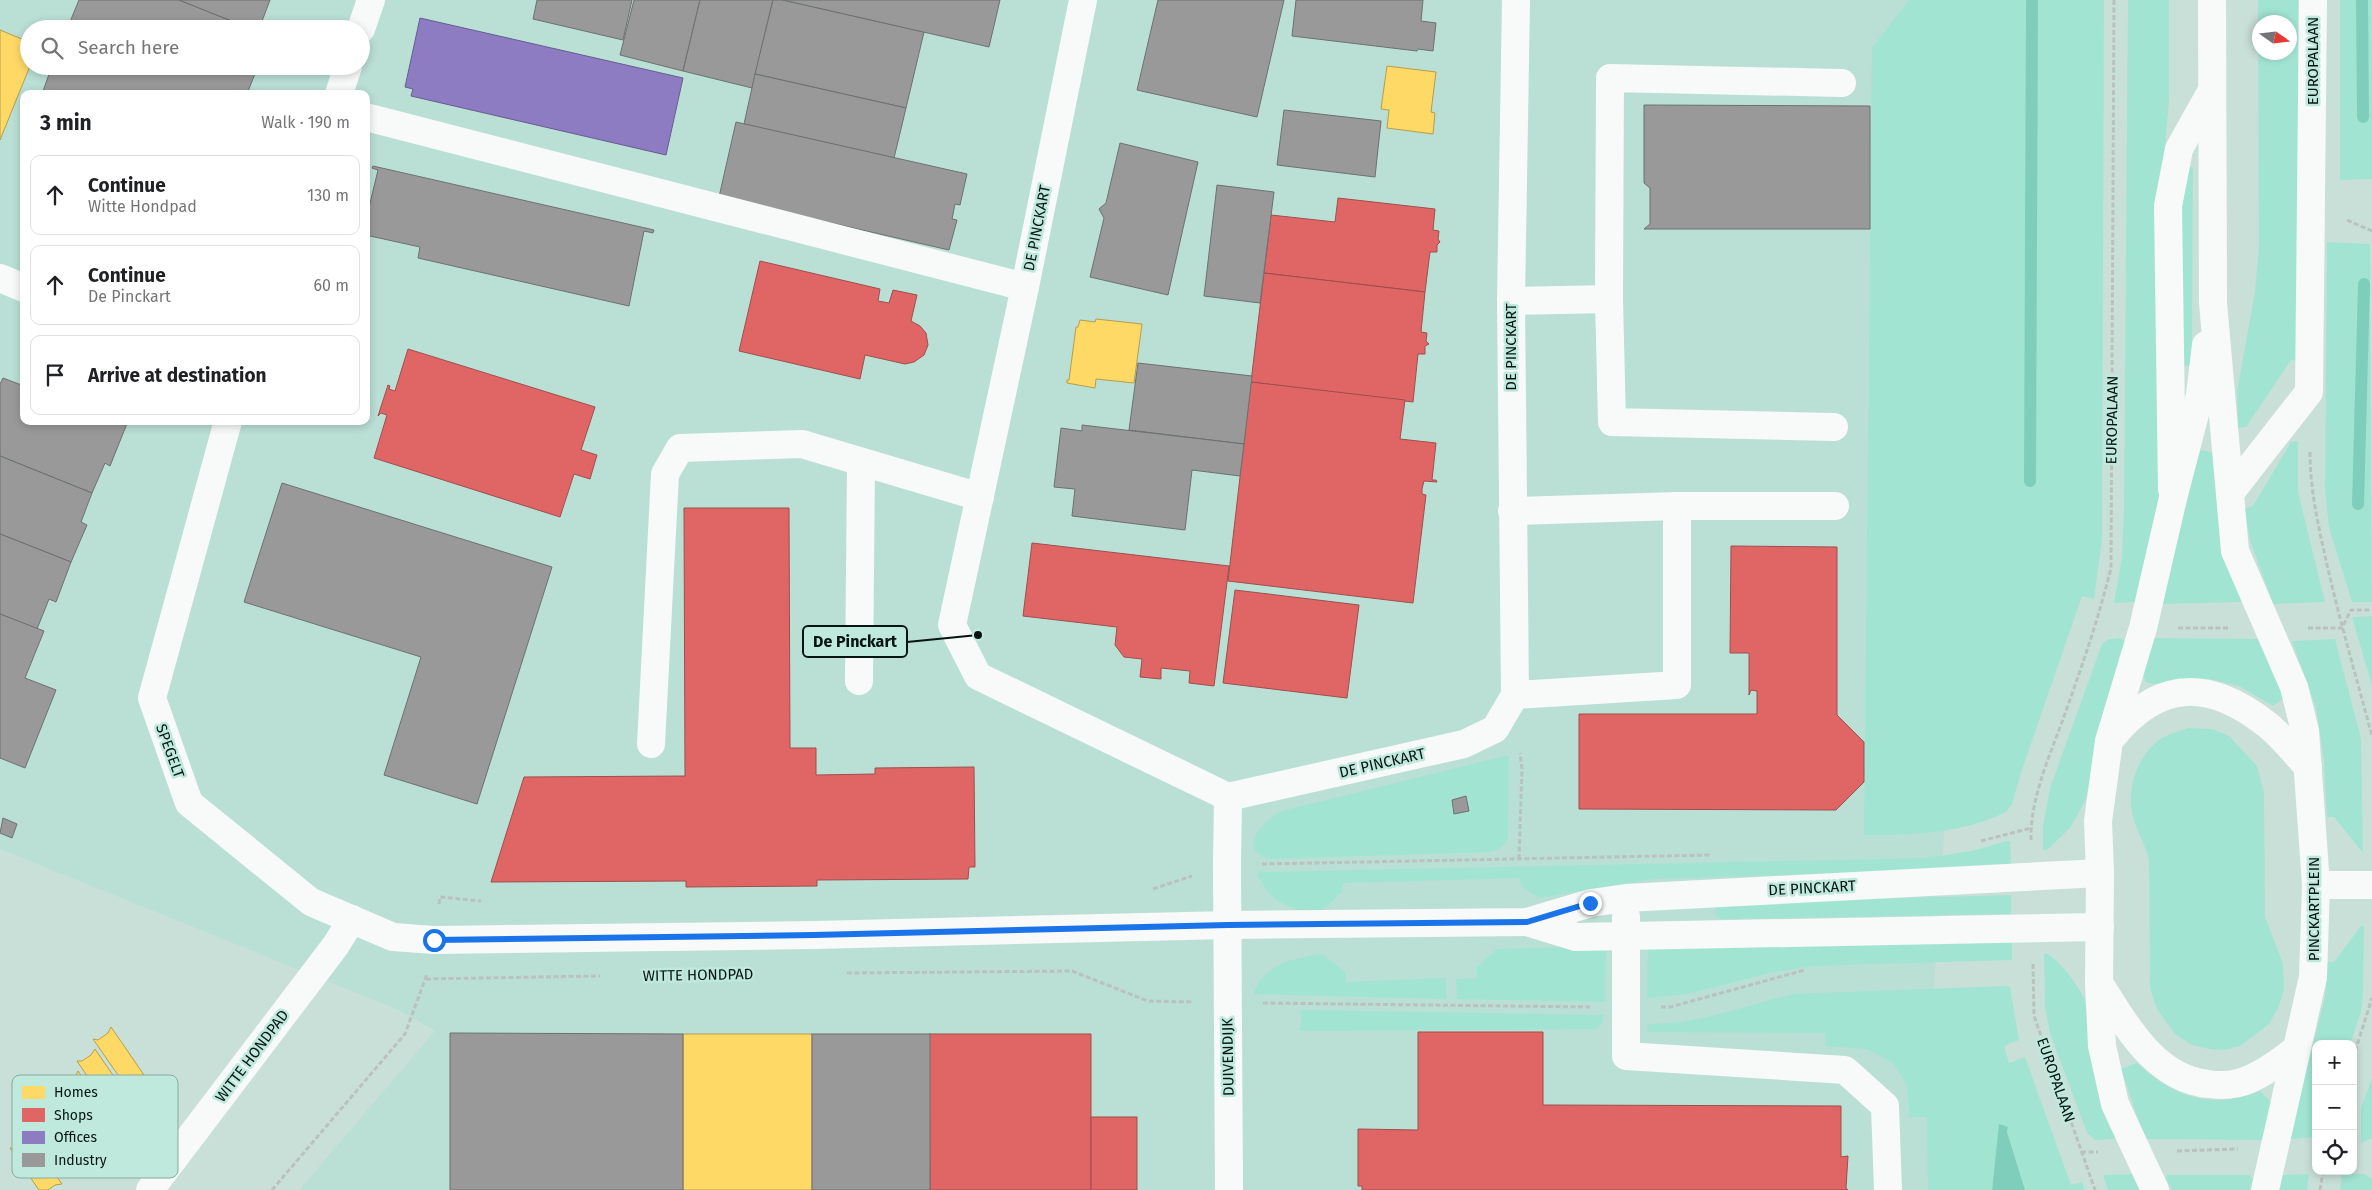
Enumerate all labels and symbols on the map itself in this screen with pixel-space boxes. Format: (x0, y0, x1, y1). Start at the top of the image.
north arrow (2252, 15, 2297, 60)
street label: EUROPALAAN (2304, 17, 2322, 105)
street label: DE PINCKART (1020, 183, 1054, 273)
street label: DE PINCKART (1502, 303, 1520, 391)
street label: EUROPALAAN (2102, 376, 2122, 464)
callout: De Pinckart (803, 626, 907, 657)
text: De Pinckart (813, 632, 898, 651)
street label: SPEGELT (152, 722, 188, 781)
street label: DE PINCKART (1337, 744, 1427, 782)
street label: PINCKARTPLEIN (2305, 857, 2323, 961)
street label: DE PINCKART (1768, 877, 1856, 899)
route end (1579, 892, 1602, 915)
route start (423, 929, 446, 952)
street label: WITTE HONDPAD (642, 965, 754, 985)
street label: WITTE HONDPAD (211, 1006, 293, 1106)
street label: DUIVENDIJK (1218, 1018, 1238, 1096)
street label: EUROPALAAN (2033, 1035, 2079, 1125)
legend (12, 1075, 178, 1178)
text: Homes (54, 1084, 98, 1101)
text: Shops (54, 1107, 93, 1124)
text: Offices (54, 1129, 97, 1146)
text: Industry (54, 1152, 107, 1169)

